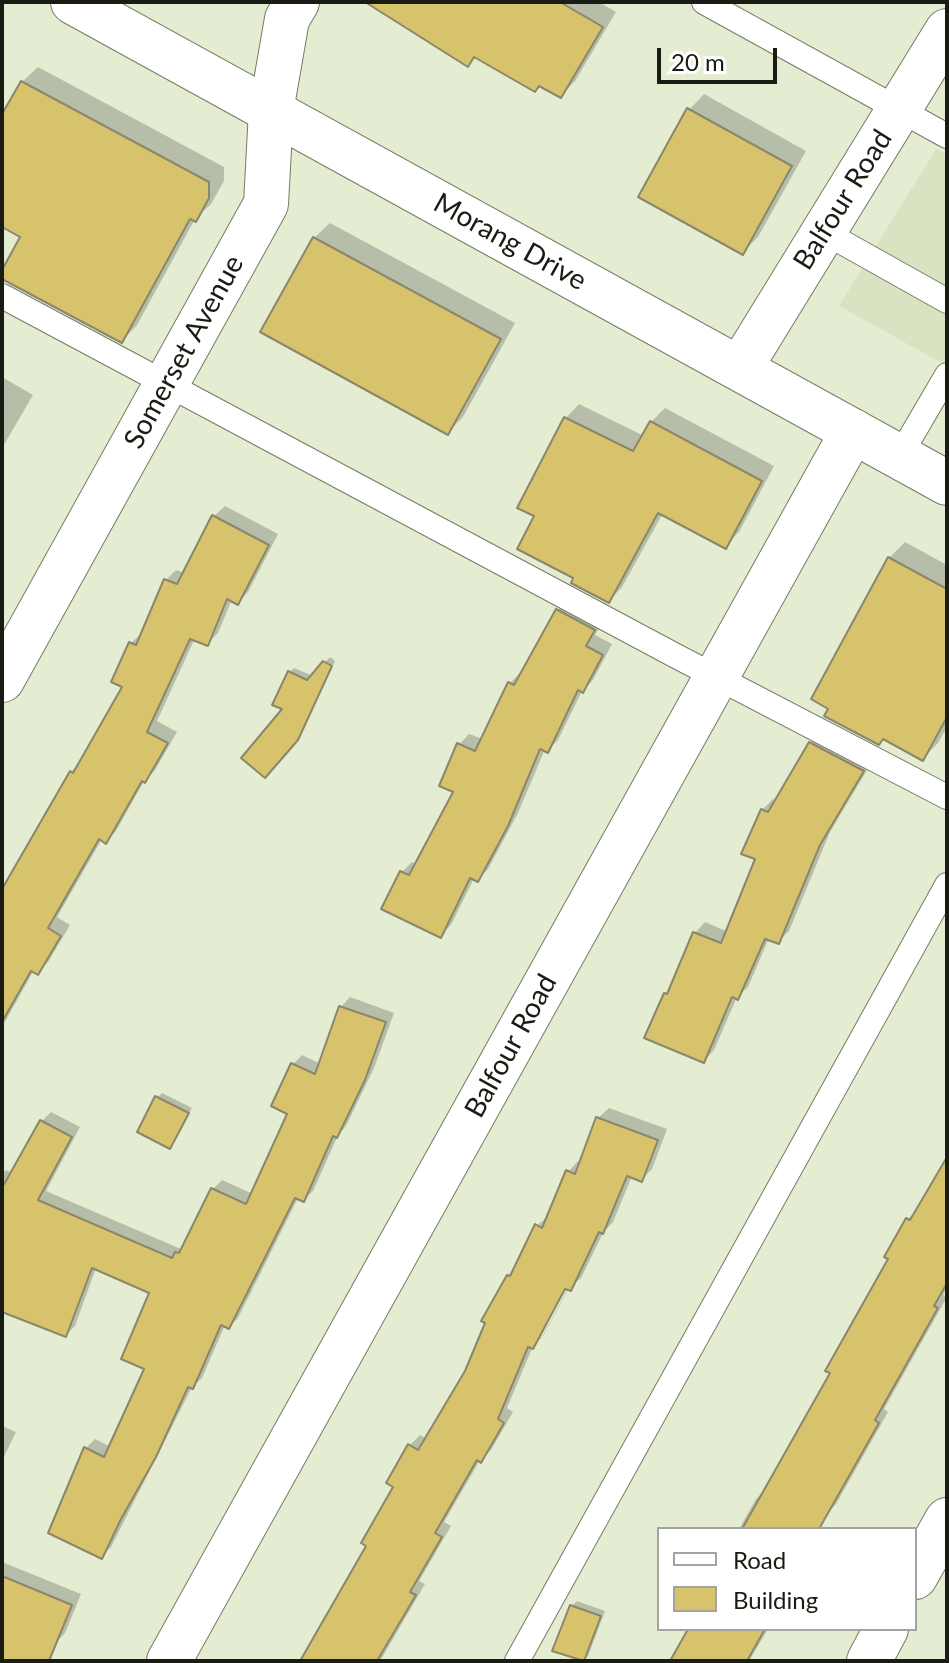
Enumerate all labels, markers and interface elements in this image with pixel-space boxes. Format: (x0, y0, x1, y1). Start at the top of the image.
scale bar (661, 32, 781, 82)
text: 20 m (671, 47, 725, 76)
street label: Balfour Road (787, 124, 899, 276)
street label: Morang Drive (428, 186, 592, 298)
street label: Somerset Avenue (117, 250, 251, 454)
street label: Balfour Road (458, 968, 564, 1124)
legend (657, 1527, 917, 1631)
text: Road (733, 1545, 786, 1574)
text: Building (733, 1585, 818, 1614)

